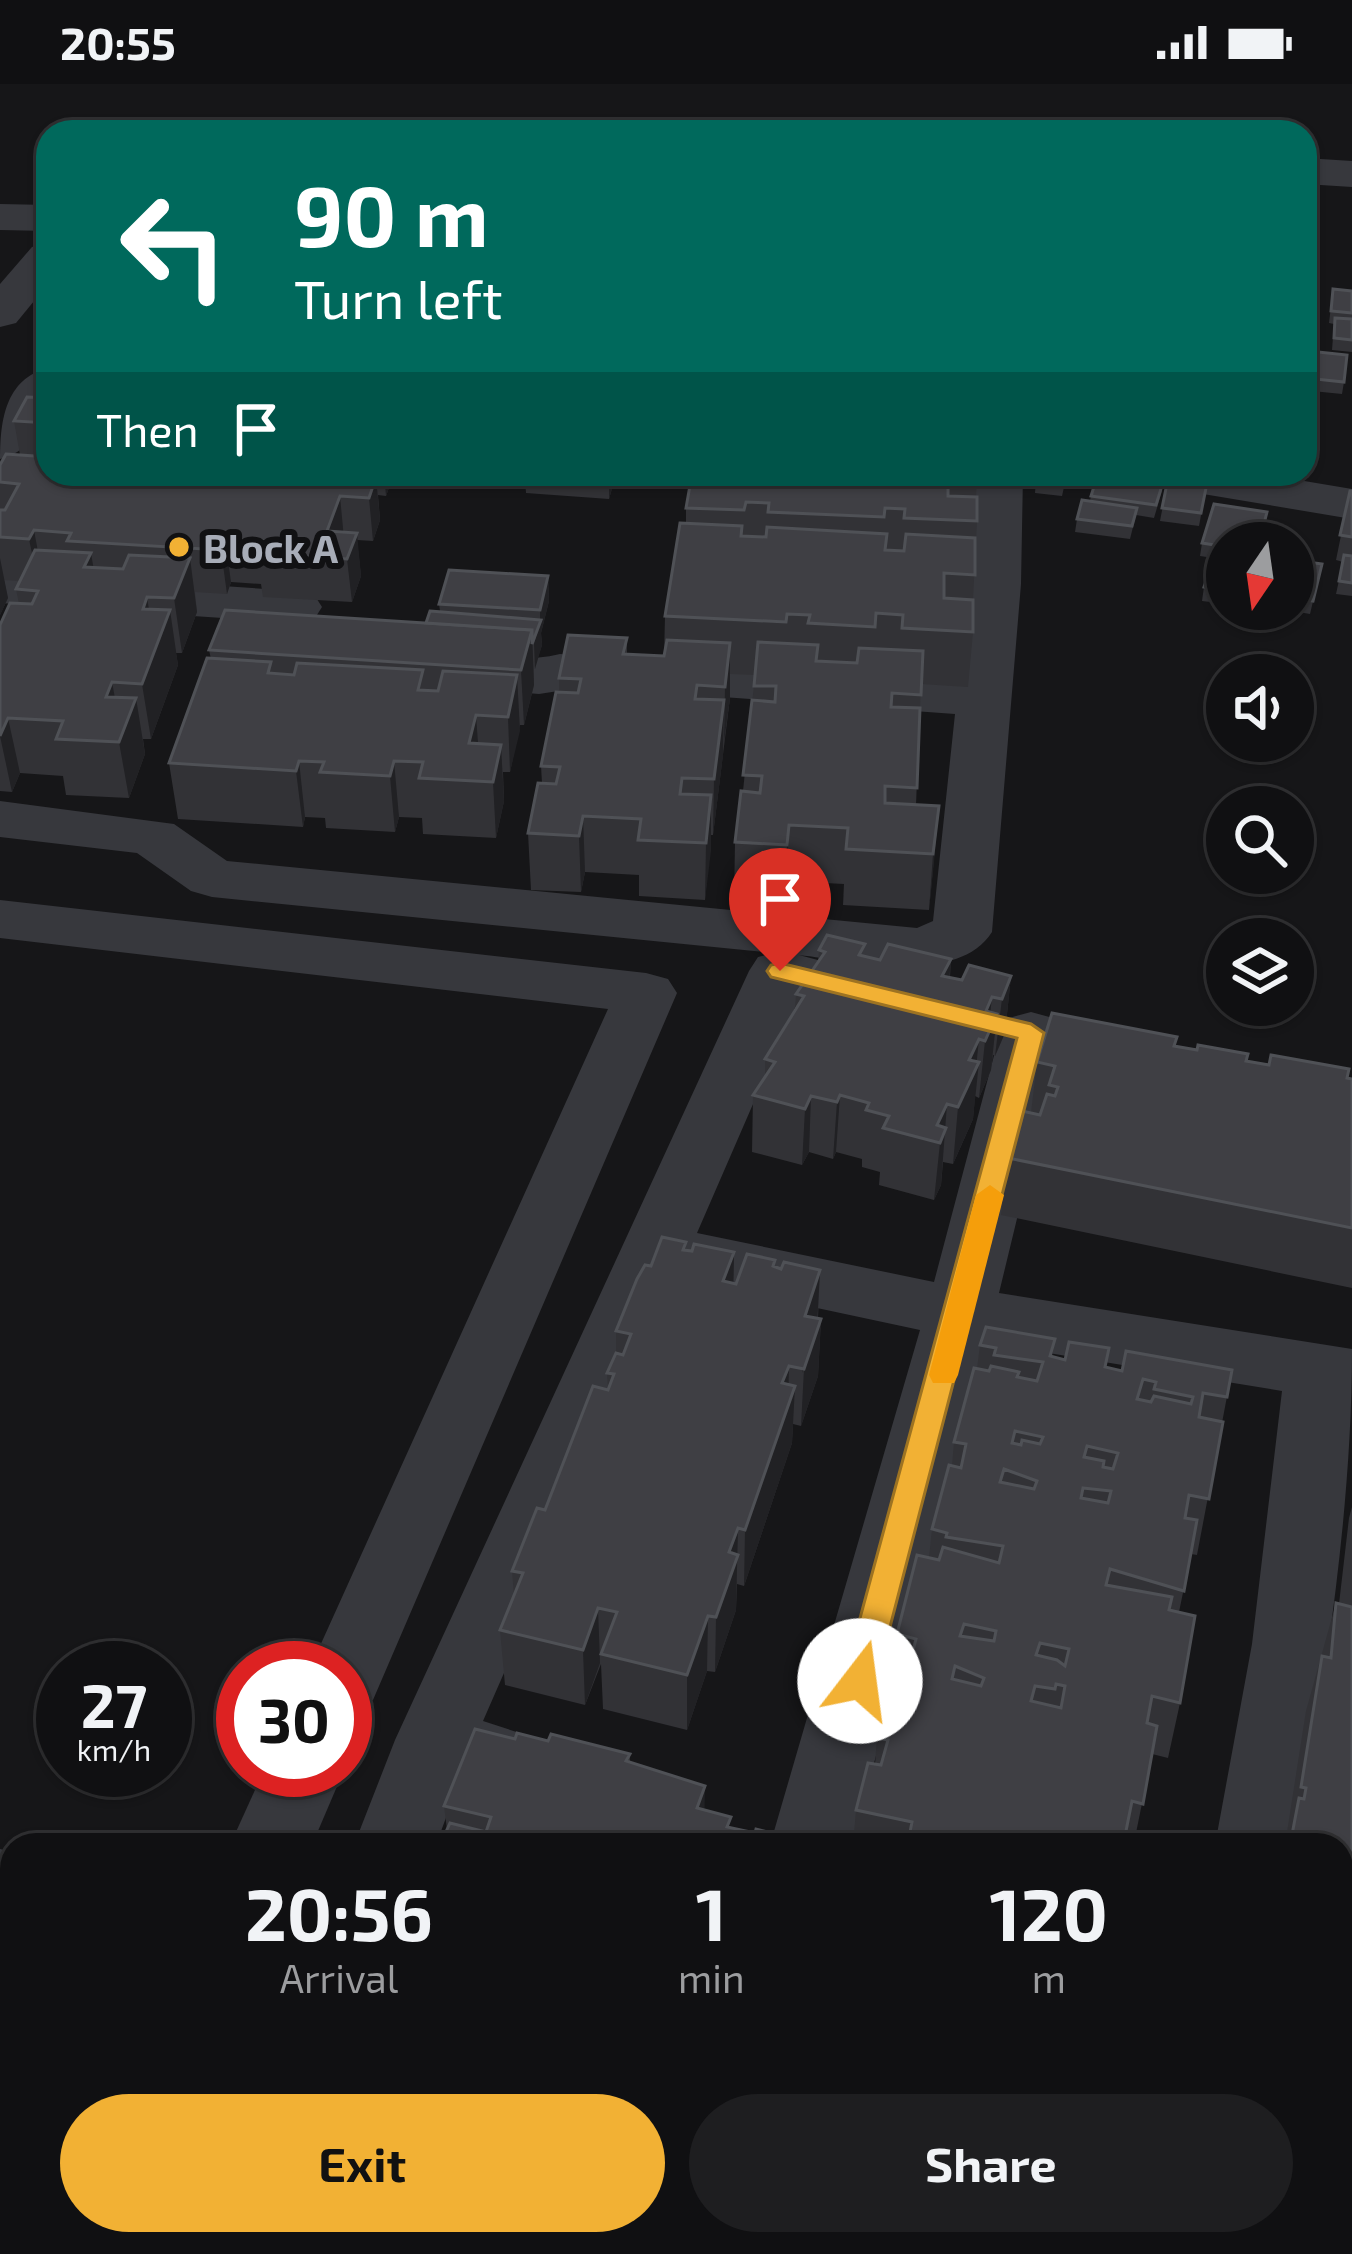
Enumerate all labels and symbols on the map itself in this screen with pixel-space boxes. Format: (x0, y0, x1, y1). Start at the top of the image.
north arrow (1206, 522, 1314, 630)
place label: Block A (203, 524, 339, 571)
marker: Block A (166, 534, 192, 560)
pin (729, 848, 831, 971)
position arrow (797, 1618, 923, 1744)
speed limit sign: 30 (216, 1641, 372, 1797)

